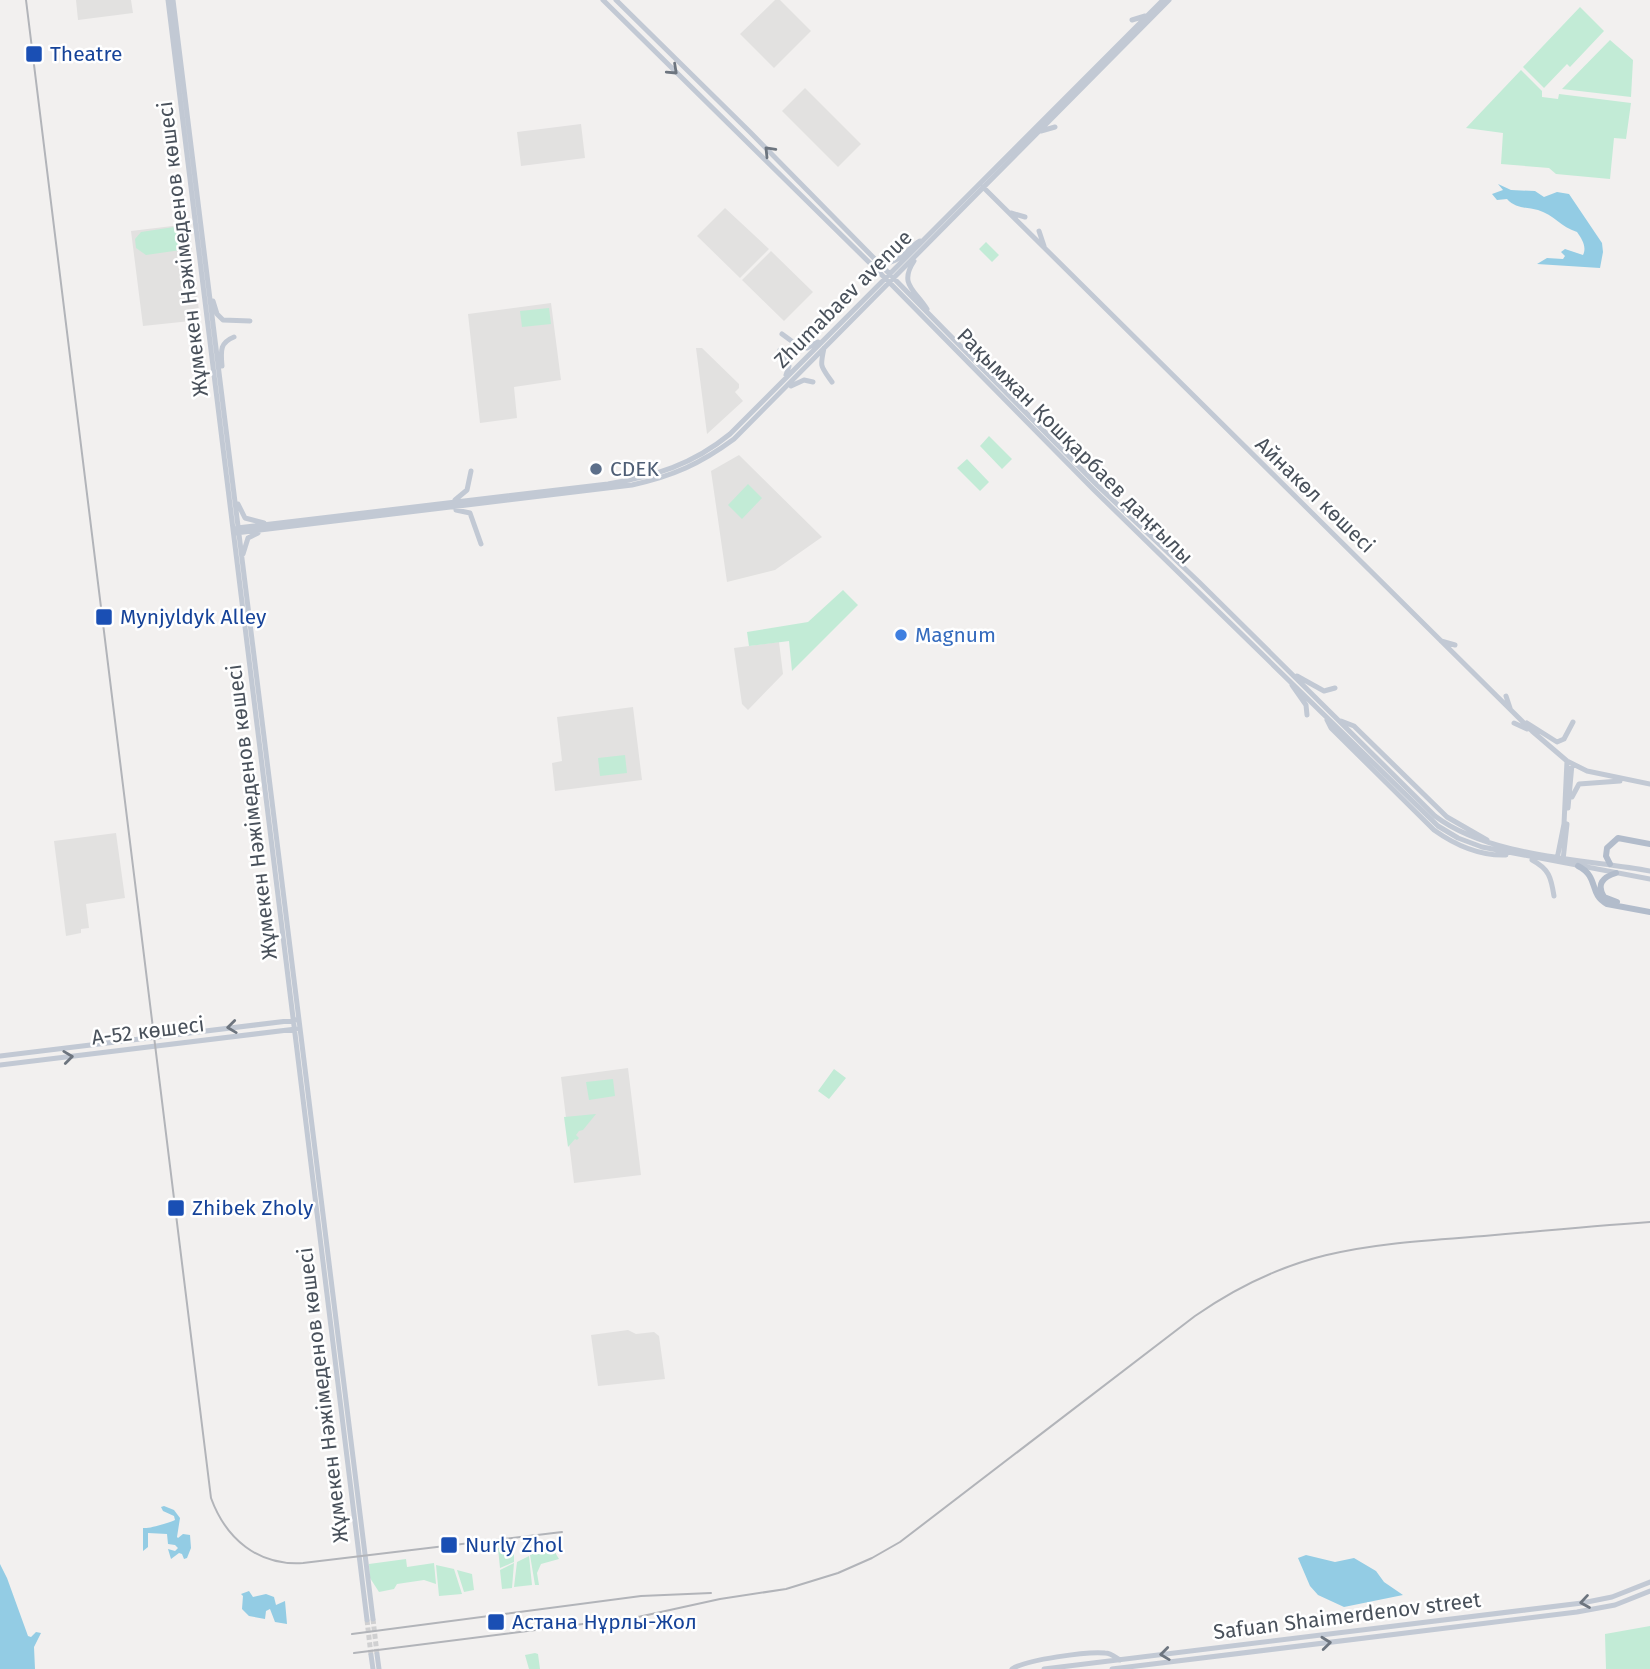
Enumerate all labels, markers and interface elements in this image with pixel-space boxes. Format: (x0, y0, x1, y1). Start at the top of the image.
place label: Theatre (50, 41, 122, 67)
marker: Theatre (24, 44, 44, 64)
one-way arrow (665, 62, 678, 74)
street label: Жұмекен Нәжімеденов көшесі (152, 100, 214, 398)
one-way arrow (764, 147, 777, 160)
street label: Zhumabaev avenue (769, 225, 917, 373)
street label: Рақымжан Қошқарбаев даңғылы (951, 322, 1199, 570)
street label: Айнакөл көшесі (1250, 431, 1380, 559)
place label: CDEK (610, 456, 660, 482)
marker: CDEK (588, 461, 604, 477)
place label: Mynjyldyk Alley (120, 604, 267, 630)
marker: Mynjyldyk Alley (94, 607, 114, 627)
place label: Magnum (915, 622, 996, 648)
marker: Magnum (893, 627, 909, 643)
street label: Жұмекен Нәжімеденов көшесі (221, 663, 283, 961)
street label: А-52 көшесі (90, 1011, 206, 1051)
one-way arrow (226, 1019, 238, 1034)
one-way arrow (62, 1049, 74, 1064)
place label: Zhibek Zholy (192, 1195, 314, 1221)
marker: Zhibek Zholy (166, 1198, 186, 1218)
street label: Жұмекен Нәжімеденов көшесі (292, 1246, 354, 1544)
place label: Nurly Zhol (465, 1532, 563, 1558)
marker: Nurly Zhol (439, 1535, 459, 1555)
street label: Safuan Shaimerdenov street (1212, 1587, 1483, 1645)
one-way arrow (1579, 1594, 1591, 1609)
place label: Астана Нұрлы-Жол (512, 1609, 697, 1635)
marker: Астана Нұрлы-Жол (486, 1612, 506, 1632)
one-way arrow (1321, 1636, 1332, 1651)
one-way arrow (1159, 1647, 1171, 1662)

